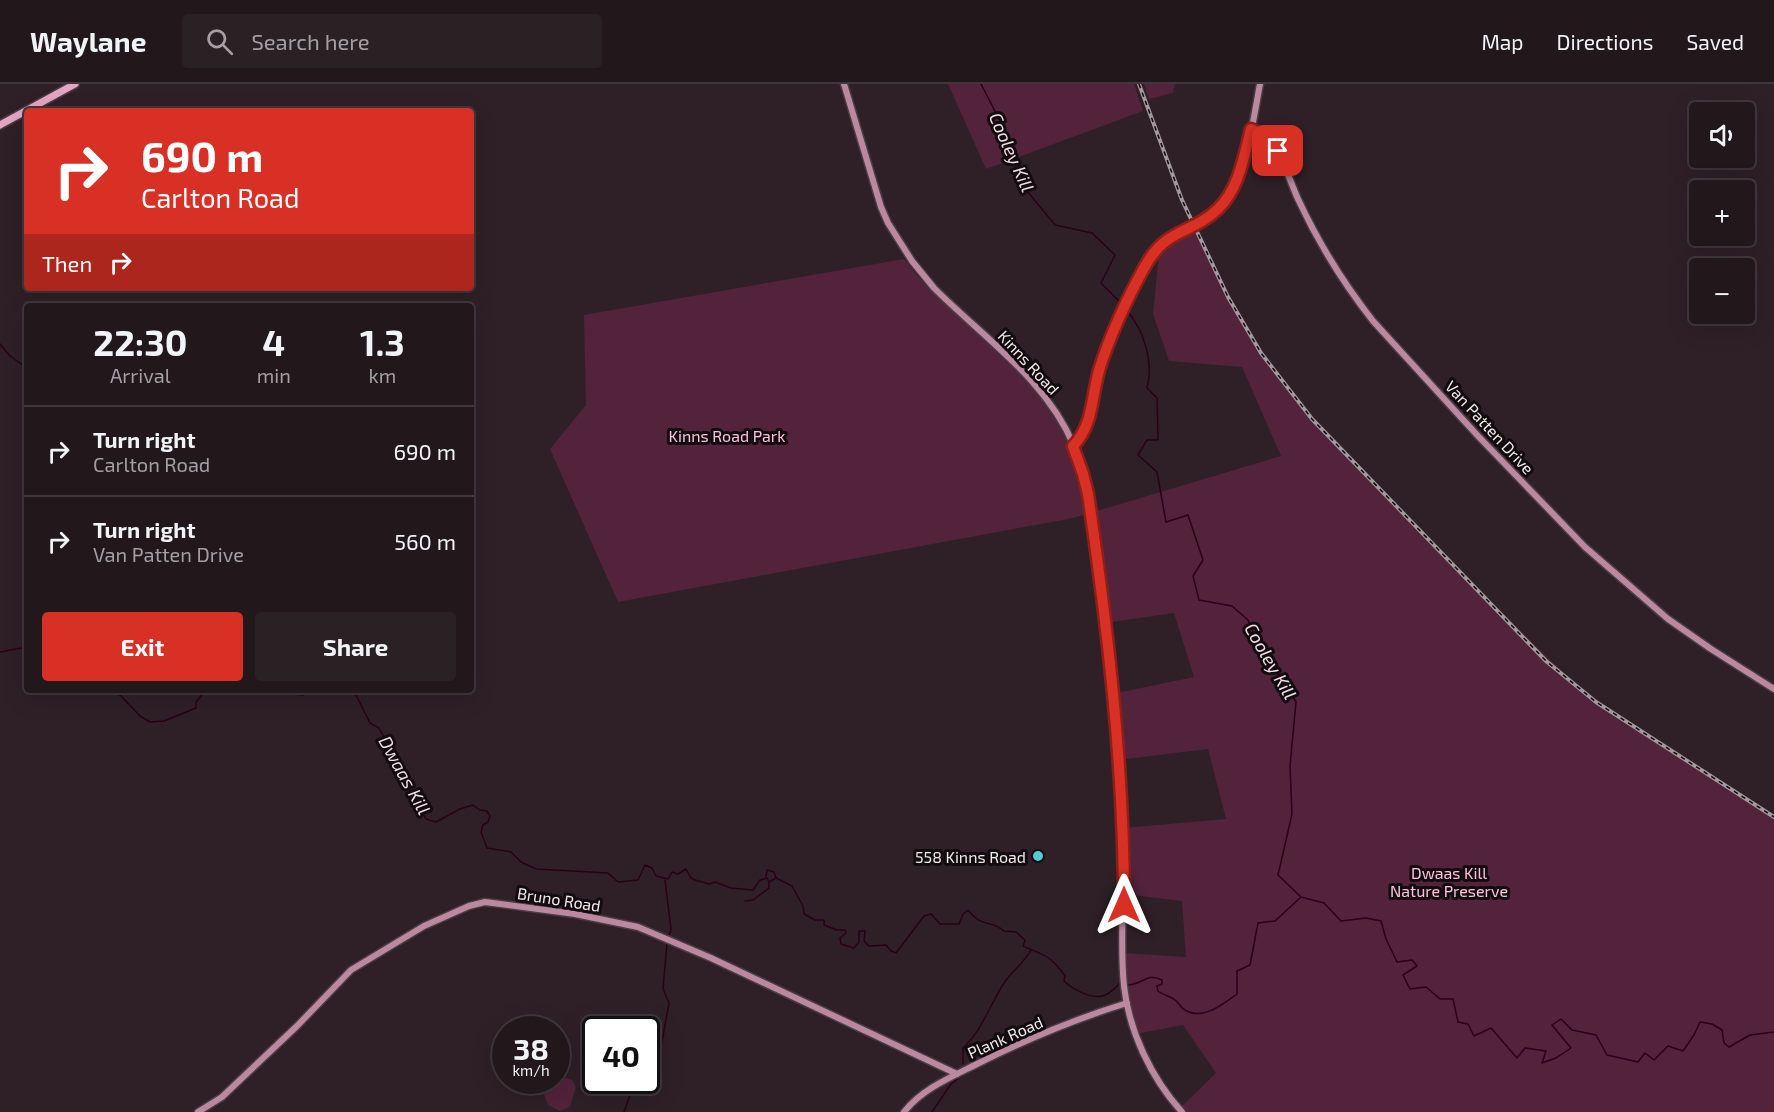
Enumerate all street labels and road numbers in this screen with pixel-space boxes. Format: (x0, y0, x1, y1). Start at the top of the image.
street label: Kinns Road (995, 326, 1063, 398)
street label: Van Patten Drive (1442, 376, 1538, 478)
street label: Bruno Road (516, 883, 602, 915)
street label: Plank Road (964, 1012, 1046, 1062)

